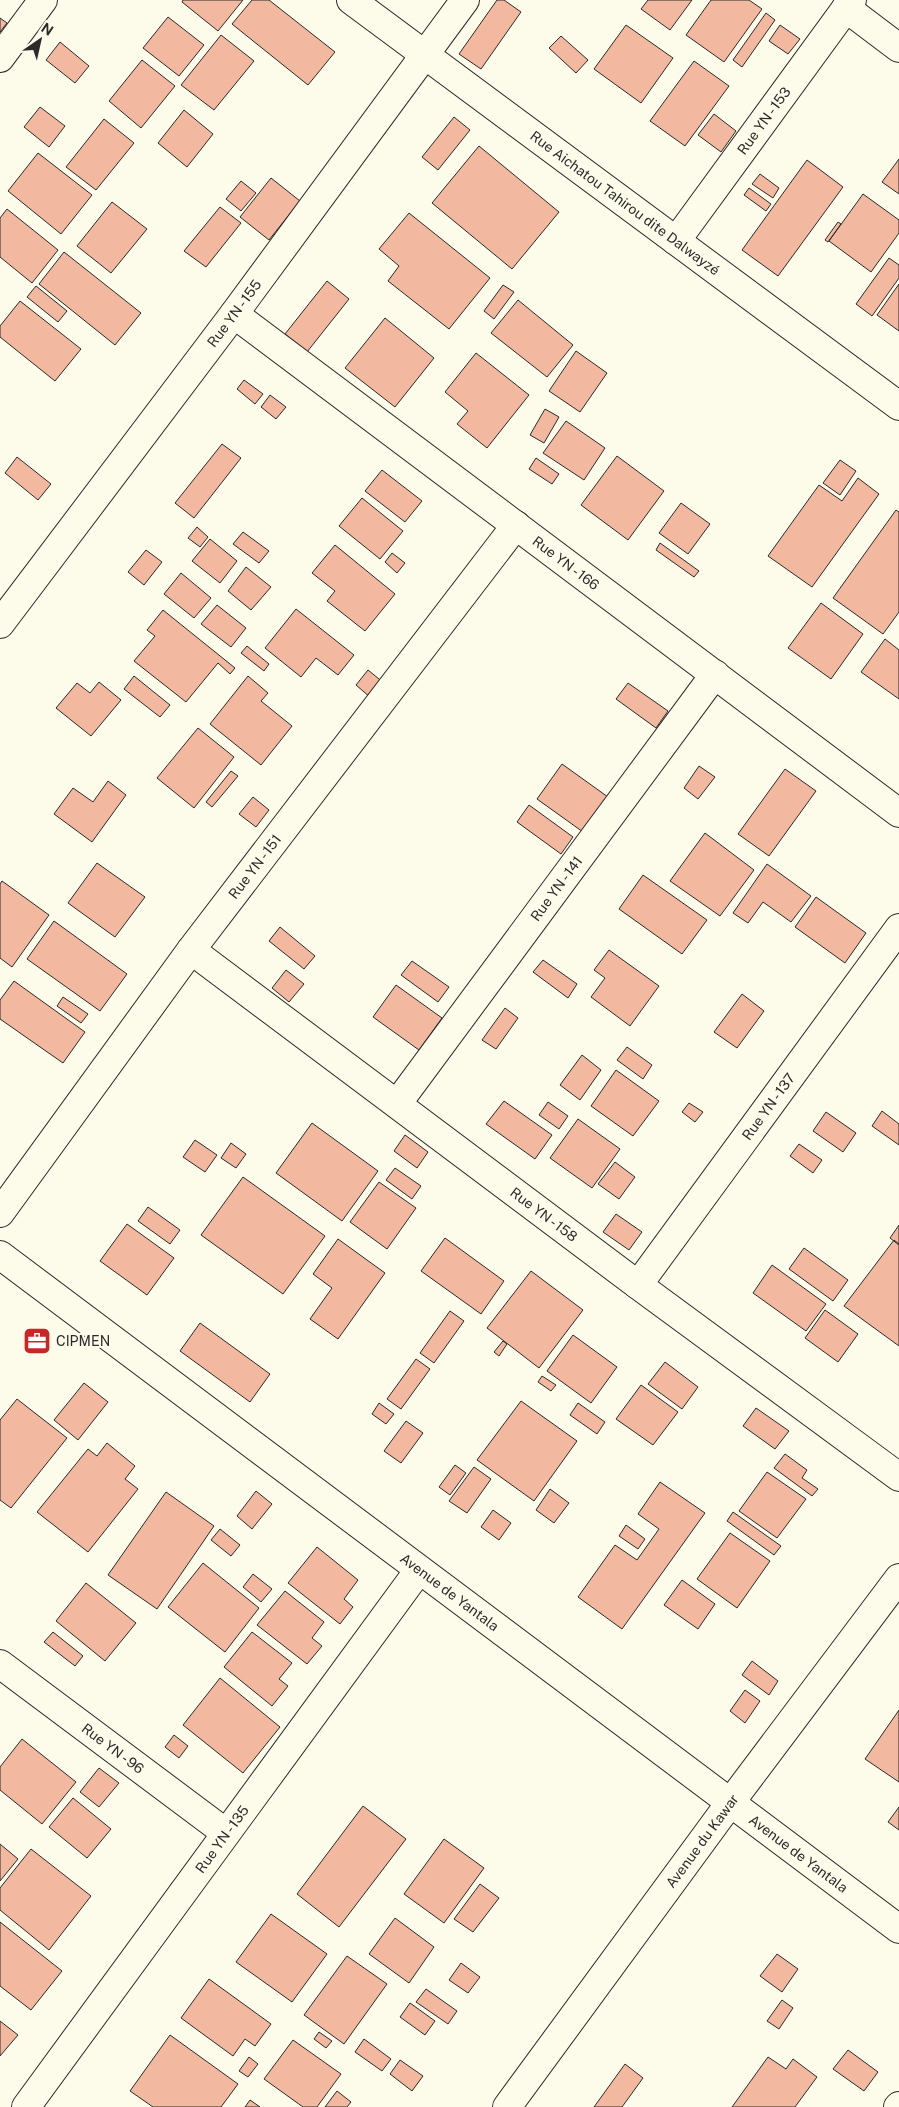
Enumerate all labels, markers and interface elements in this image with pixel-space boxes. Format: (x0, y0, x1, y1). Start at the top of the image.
north arrow (15, 15, 65, 65)
text: N (38, 20, 56, 39)
street label: Rue YN - 153 (734, 84, 794, 158)
street label: Rue Aichatou Tahirou dite Dalwayzé (527, 128, 723, 278)
street label: Rue YN - 155 (204, 277, 264, 350)
street label: Rue YN - 166 (530, 533, 603, 593)
street label: Rue YN - 151 (225, 831, 284, 902)
street label: Rue YN - 141 (527, 853, 585, 924)
street label: Rue YN - 137 (739, 1070, 798, 1143)
street label: Rue YN - 158 (507, 1184, 581, 1245)
office icon: CIPMEN (22, 1326, 52, 1356)
place label: CIPMEN (56, 1333, 110, 1349)
street label: Avenue de Yantala (397, 1550, 502, 1634)
street label: Rue YN - 96 (79, 1720, 147, 1777)
street label: Avenue du Kawar (663, 1791, 742, 1891)
street label: Rue YN - 135 (192, 1802, 252, 1876)
street label: Avenue de Yantala (746, 1812, 851, 1896)

